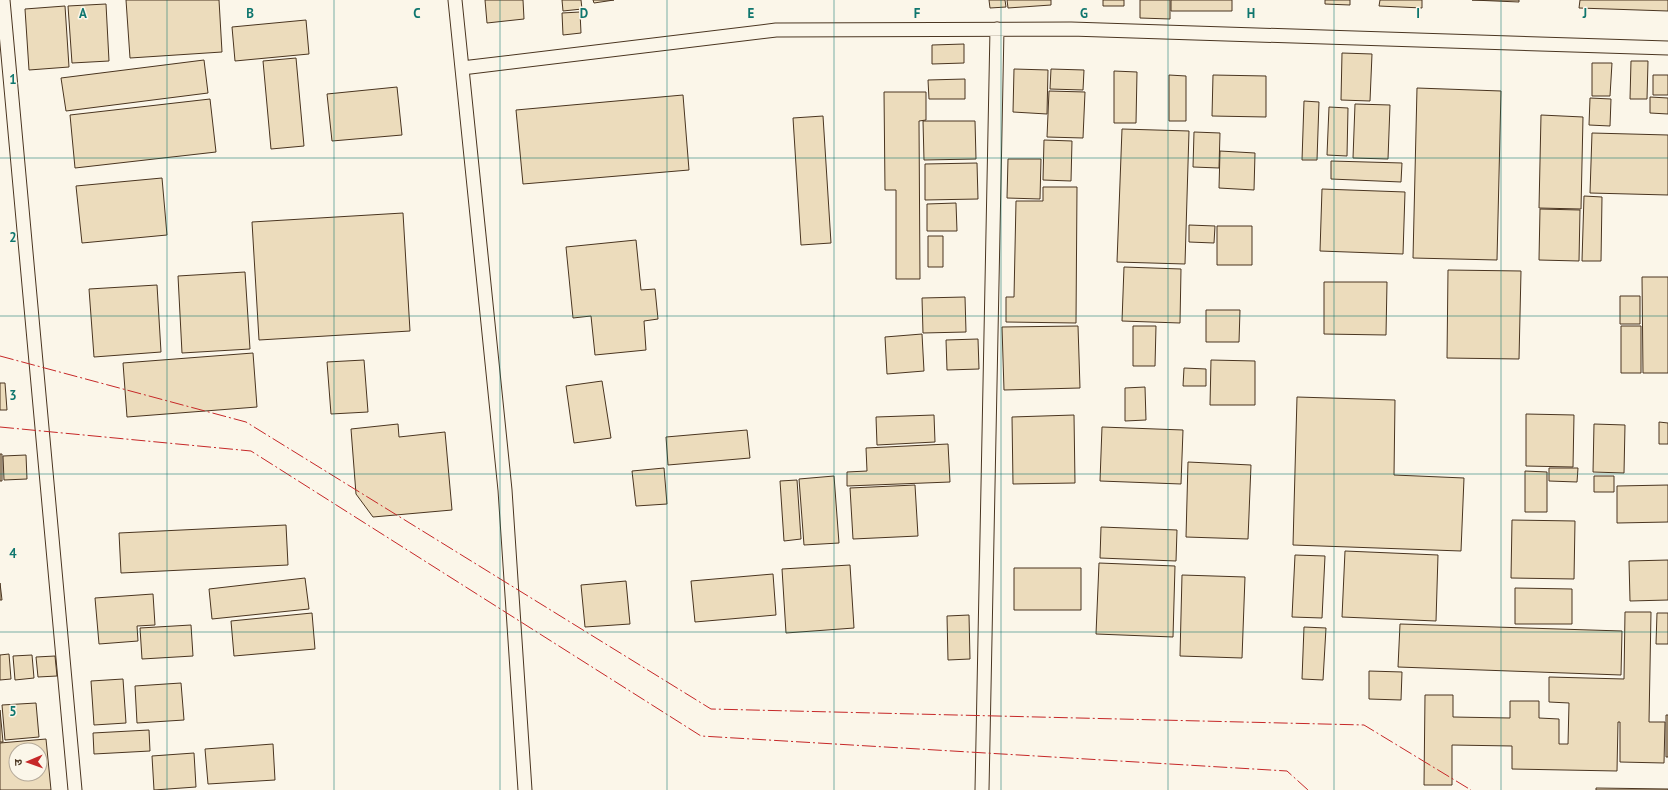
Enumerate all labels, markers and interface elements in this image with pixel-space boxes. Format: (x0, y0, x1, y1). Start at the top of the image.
text: A (79, 5, 87, 22)
text: B (246, 5, 254, 22)
text: C (413, 5, 421, 22)
text: D (580, 5, 588, 22)
text: E (748, 5, 755, 22)
text: F (914, 5, 921, 22)
text: G (1080, 5, 1088, 22)
text: H (1247, 5, 1255, 22)
text: I (1416, 5, 1420, 22)
text: J (1582, 5, 1587, 22)
text: 1 (9, 71, 17, 88)
text: 2 (9, 229, 17, 246)
text: 3 (9, 387, 17, 404)
text: 4 (9, 545, 17, 562)
text: 5 (9, 703, 17, 720)
north arrow (8, 742, 48, 782)
text: उ (11, 758, 25, 766)

